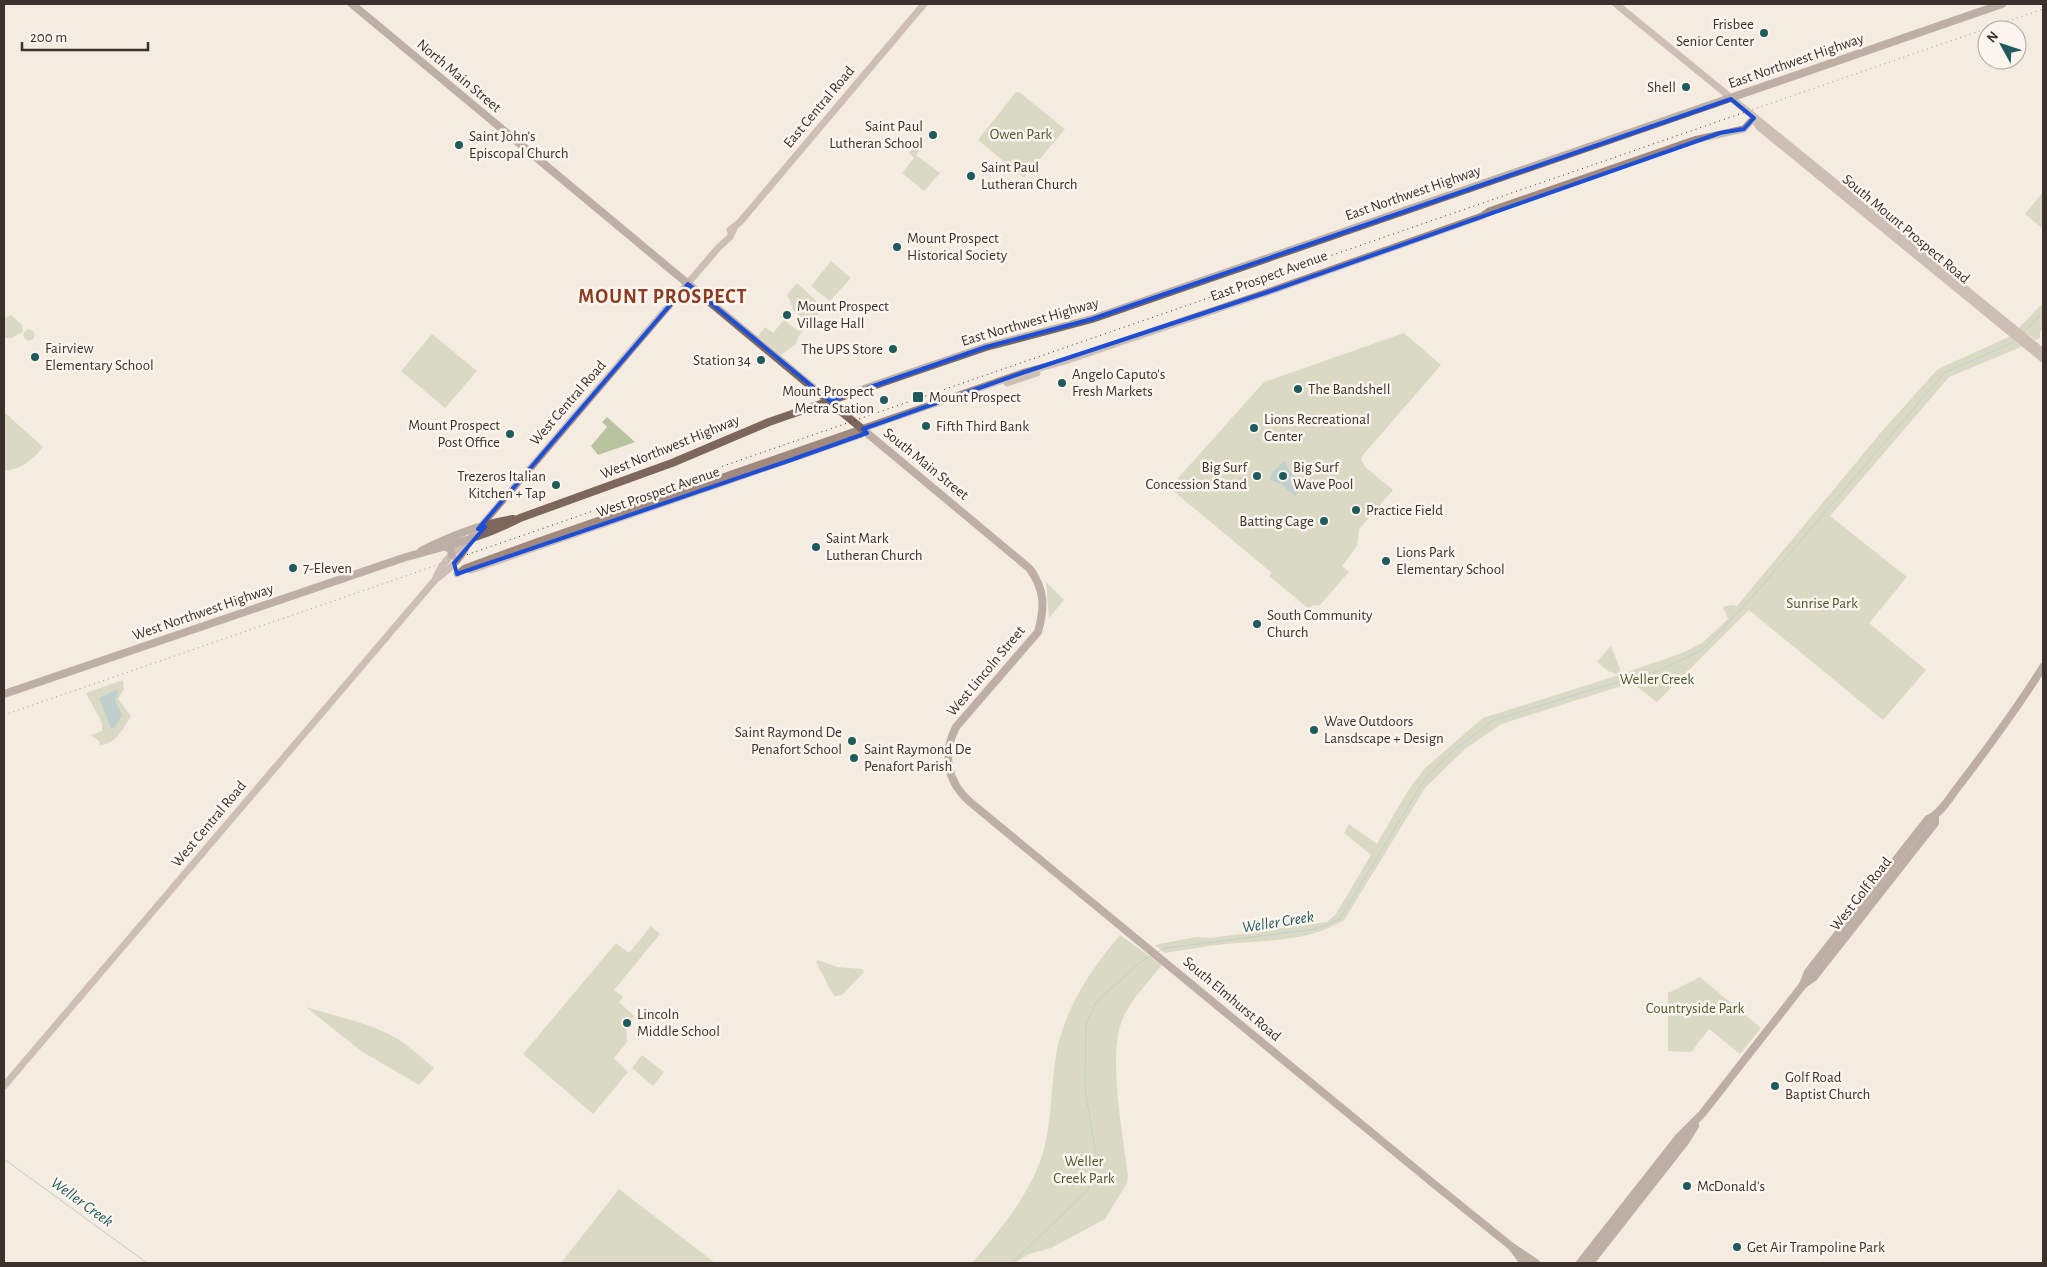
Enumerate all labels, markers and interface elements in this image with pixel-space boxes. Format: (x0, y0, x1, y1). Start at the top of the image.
place label: Frisbee Senior Center (1676, 17, 1754, 49)
scale bar (22, 20, 149, 52)
north arrow (1977, 20, 2027, 70)
marker: Frisbee Senior Center (1758, 27, 1770, 39)
text: N (1984, 29, 2001, 46)
text: 200 m (30, 30, 67, 45)
street label: East Northwest Highway (1726, 31, 1866, 91)
street label: North Main Street (414, 37, 504, 116)
street label: East Central Road (781, 63, 857, 151)
place label: Shell (1647, 80, 1676, 95)
marker: Shell (1680, 81, 1692, 93)
place label: Saint Paul Lutheran School (829, 119, 923, 151)
park label: Owen Park (990, 127, 1052, 142)
place label: Saint John's Episcopal Church (469, 129, 568, 161)
marker: Saint Paul Lutheran School (927, 129, 939, 141)
marker: Saint John's Episcopal Church (453, 139, 465, 151)
place label: Saint Paul Lutheran Church (981, 160, 1078, 192)
street label: East Northwest Highway (1343, 163, 1483, 223)
marker: Saint Paul Lutheran Church (965, 170, 977, 182)
street label: South Mount Prospect Road (1840, 172, 1973, 287)
place label: Mount Prospect Historical Society (907, 231, 1008, 263)
marker: Mount Prospect Historical Society (891, 241, 903, 253)
street label: East Prospect Avenue (1208, 248, 1330, 304)
district label: MOUNT PROSPECT (578, 287, 748, 307)
street label: East Northwest Highway (960, 295, 1101, 349)
place label: Mount Prospect Village Hall (797, 299, 889, 331)
marker: Mount Prospect Village Hall (781, 309, 793, 321)
place label: Fairview Elementary School (45, 341, 154, 373)
place label: The UPS Store (801, 342, 883, 357)
marker: The UPS Store (887, 343, 899, 355)
marker: Fairview Elementary School (29, 351, 41, 363)
place label: Station 34 (693, 353, 751, 368)
marker: Station 34 (755, 354, 767, 366)
street label: West Central Road (527, 358, 609, 448)
place label: Angelo Caputo's Fresh Markets (1072, 367, 1165, 399)
marker: Angelo Caputo's Fresh Markets (1056, 377, 1068, 389)
place label: The Bandshell (1308, 382, 1390, 397)
marker: The Bandshell (1292, 383, 1304, 395)
place label: Mount Prospect Metra Station (782, 384, 874, 416)
marker: Mount Prospect (911, 390, 925, 404)
place label: Mount Prospect (929, 390, 1021, 405)
marker: Mount Prospect Metra Station (878, 394, 890, 406)
street label: West Northwest Highway (599, 412, 742, 482)
place label: Lions Recreational Center (1264, 412, 1370, 444)
place label: Mount Prospect Post Office (408, 418, 500, 450)
place label: Fifth Third Bank (936, 419, 1029, 434)
marker: Fifth Third Bank (920, 420, 932, 432)
marker: Lions Recreational Center (1248, 422, 1260, 434)
street label: South Main Street (881, 425, 972, 503)
marker: Mount Prospect Post Office (504, 428, 516, 440)
place label: Big Surf Concession Stand (1146, 460, 1248, 492)
place label: Big Surf Wave Pool (1293, 460, 1353, 492)
street label: West Prospect Avenue (595, 464, 722, 520)
place label: Trezeros Italian Kitchen + Tap (457, 469, 546, 501)
marker: Big Surf Concession Stand (1251, 470, 1263, 482)
marker: Big Surf Wave Pool (1277, 470, 1289, 482)
marker: Trezeros Italian Kitchen + Tap (550, 479, 562, 491)
place label: Practice Field (1366, 503, 1443, 518)
marker: Practice Field (1350, 504, 1362, 516)
place label: Batting Cage (1239, 514, 1314, 529)
marker: Batting Cage (1318, 515, 1330, 527)
place label: Saint Mark Lutheran Church (826, 531, 923, 563)
marker: Saint Mark Lutheran Church (810, 541, 822, 553)
place label: Lions Park Elementary School (1396, 545, 1505, 577)
marker: Lions Park Elementary School (1380, 555, 1392, 567)
place label: 7-Eleven (303, 561, 352, 576)
marker: 7-Eleven (287, 562, 299, 574)
street label: West Northwest Highway (131, 581, 276, 643)
park label: Sunrise Park (1786, 596, 1858, 611)
place label: South Community Church (1267, 608, 1373, 640)
marker: South Community Church (1251, 618, 1263, 630)
street label: West Lincoln Street (944, 623, 1028, 719)
park label: Weller Creek (1620, 672, 1694, 687)
place label: Wave Outdoors Lansdscape + Design (1324, 714, 1444, 746)
marker: Wave Outdoors Lansdscape + Design (1308, 724, 1320, 736)
place label: Saint Raymond De Penafort School (735, 725, 842, 757)
marker: Saint Raymond De Penafort School (846, 735, 858, 747)
place label: Saint Raymond De Penafort Parish (864, 742, 971, 774)
marker: Saint Raymond De Penafort Parish (848, 752, 860, 764)
street label: West Central Road (169, 778, 249, 870)
street label: West Golf Road (1828, 854, 1894, 934)
water label: Weller Creek (1241, 908, 1315, 936)
street label: South Elmhurst Road (1180, 954, 1284, 1044)
park label: Countryside Park (1646, 1001, 1744, 1016)
place label: Lincoln Middle School (637, 1007, 720, 1039)
marker: Lincoln Middle School (621, 1017, 633, 1029)
place label: Golf Road Baptist Church (1785, 1070, 1870, 1102)
marker: Golf Road Baptist Church (1769, 1080, 1781, 1092)
park label: Weller Creek Park (1053, 1154, 1115, 1186)
water label: Weller Creek (48, 1174, 116, 1230)
place label: McDonald's (1697, 1179, 1765, 1194)
marker: McDonald's (1681, 1180, 1693, 1192)
place label: Get Air Trampoline Park (1747, 1240, 1885, 1255)
marker: Get Air Trampoline Park (1731, 1241, 1743, 1253)

